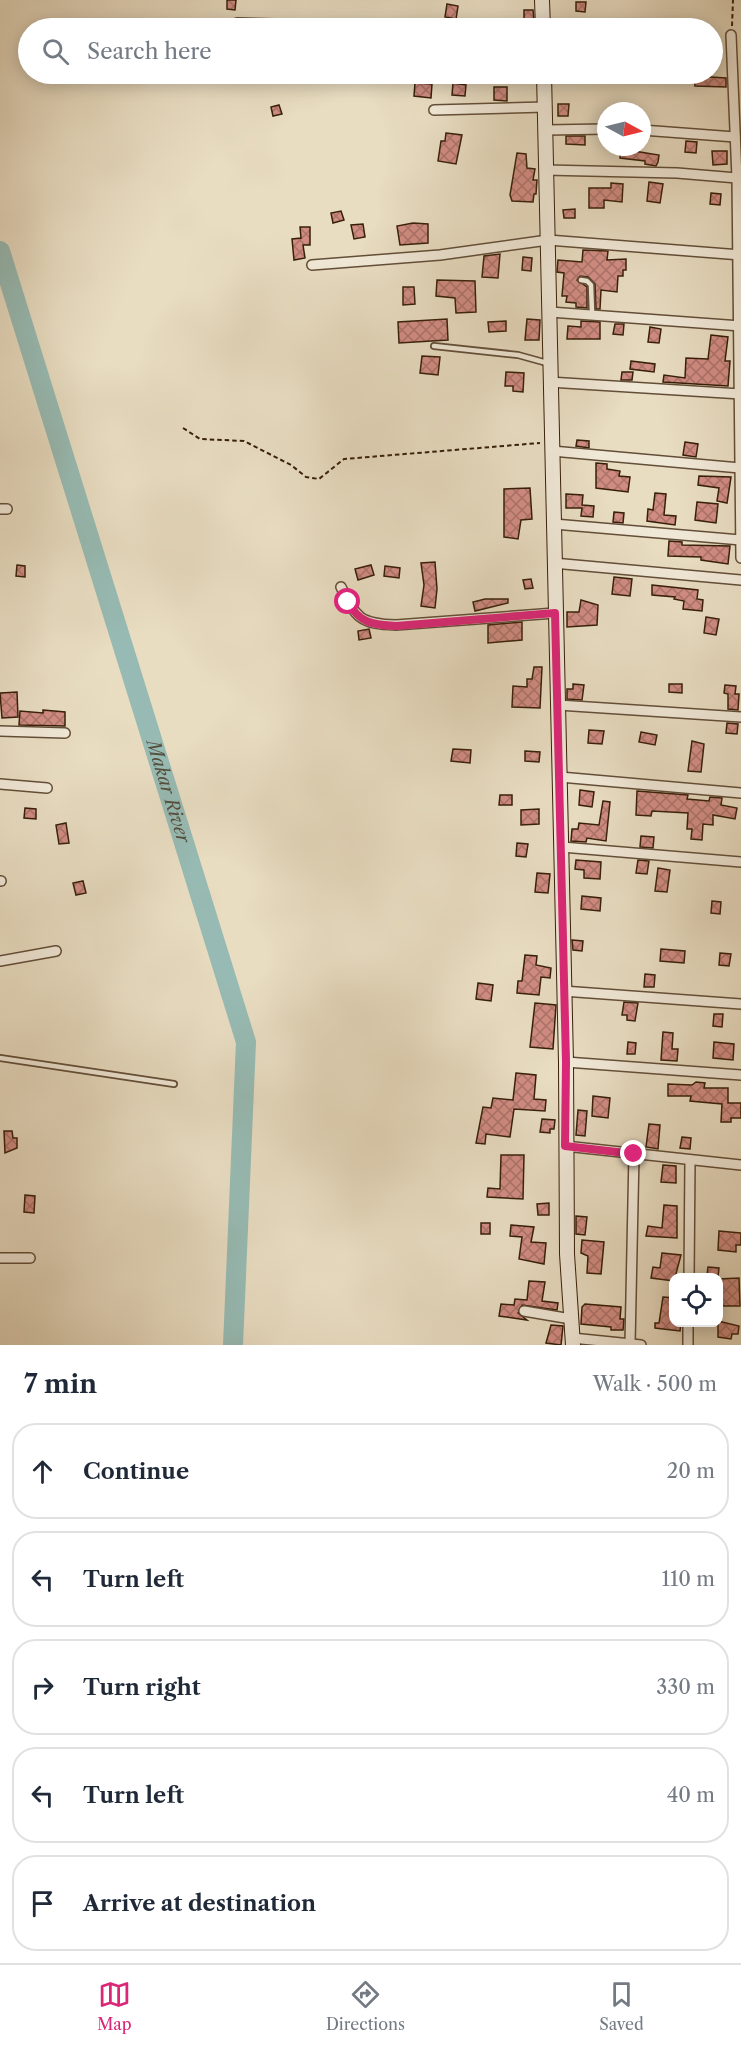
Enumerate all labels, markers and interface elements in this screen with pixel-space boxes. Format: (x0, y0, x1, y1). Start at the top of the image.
search box (18, 18, 723, 84)
icon: search (39, 35, 72, 68)
text: Search here (87, 38, 212, 65)
north arrow (597, 102, 651, 156)
route start (334, 588, 360, 614)
water label: Makar River (141, 735, 195, 847)
route end (620, 1140, 646, 1166)
map controls (669, 1273, 723, 1327)
button: locate (669, 1273, 723, 1327)
text: 7 min (24, 1368, 97, 1400)
text: Walk · 500 m (593, 1372, 717, 1396)
icon: ahead (26, 1455, 59, 1488)
text: Continue (83, 1458, 189, 1485)
text: 20 m (667, 1459, 715, 1483)
icon: left (26, 1563, 59, 1596)
text: Turn left (83, 1566, 184, 1593)
text: 110 m (662, 1567, 715, 1591)
icon: right (26, 1671, 59, 1704)
text: Turn right (83, 1674, 201, 1701)
text: 330 m (656, 1675, 715, 1699)
icon: left (26, 1779, 59, 1812)
text: Turn left (83, 1782, 184, 1809)
text: 40 m (667, 1783, 715, 1807)
icon: arrive (26, 1887, 59, 1920)
text: Arrive at destination (83, 1890, 316, 1917)
tab: Map (97, 1978, 132, 2034)
tab: Directions (326, 1978, 405, 2034)
tab: Saved (599, 1978, 644, 2034)

